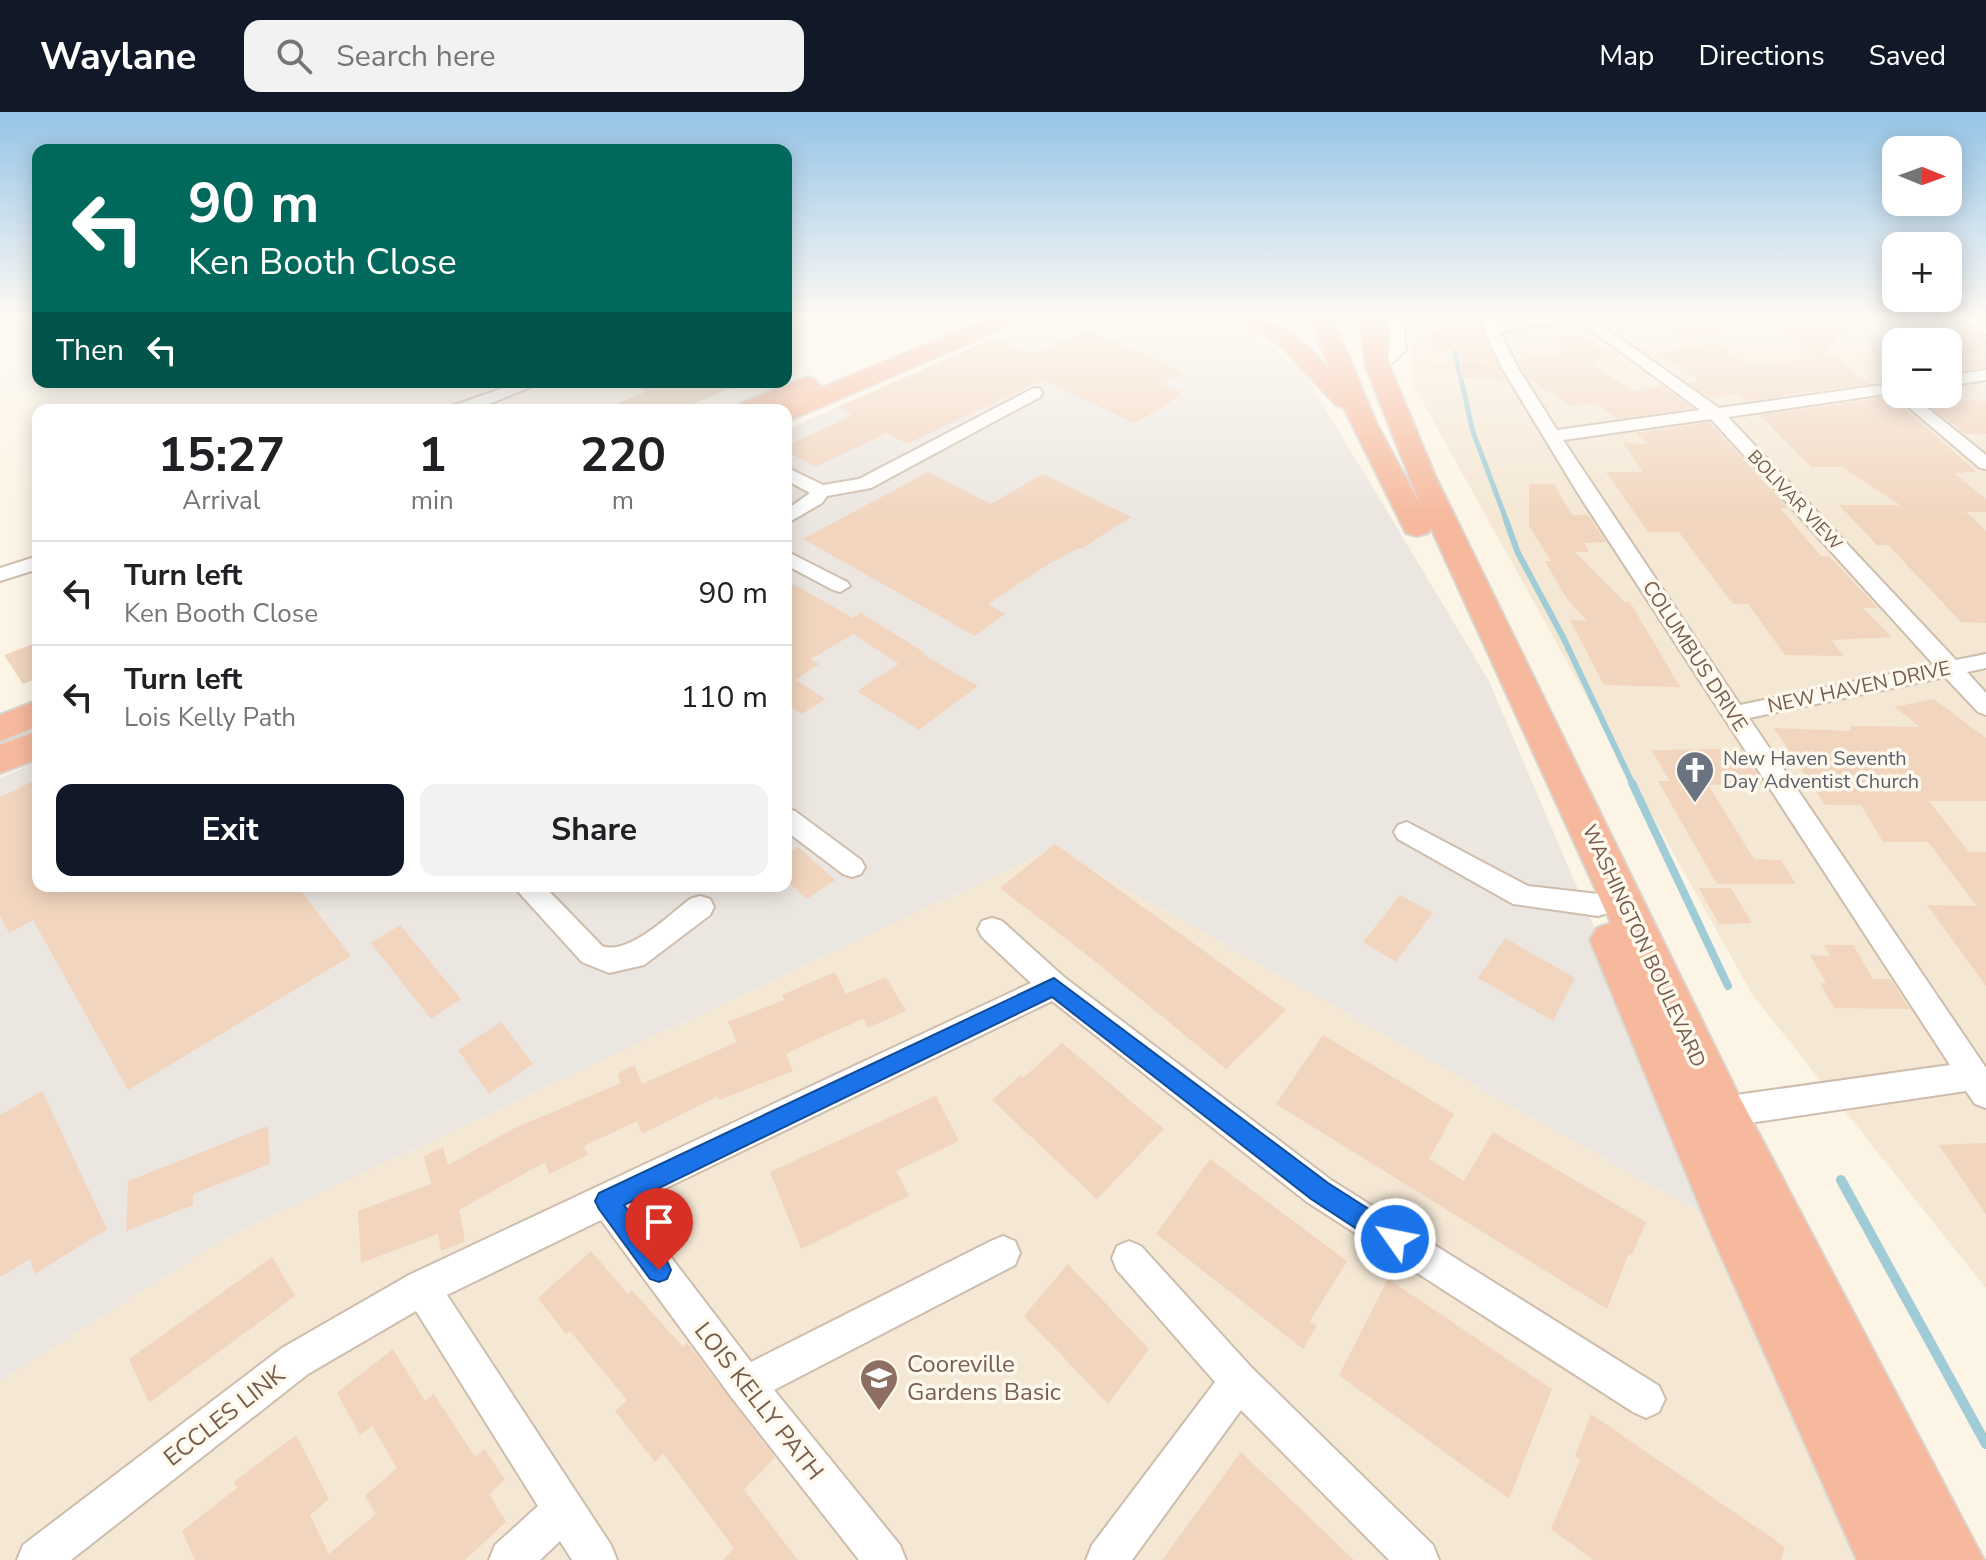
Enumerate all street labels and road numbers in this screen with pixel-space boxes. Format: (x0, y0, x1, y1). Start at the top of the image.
street label: BOLIVAR VIEW (1742, 445, 1848, 555)
street label: COLUMBUS DRIVE (1636, 575, 1754, 737)
street label: NEW HAVEN DRIVE (1765, 654, 1953, 720)
street label: WASHINGTON BOULEVARD (1576, 820, 1712, 1072)
street label: LOIS KELLY PATH (687, 1315, 831, 1487)
street label: ECCLES LINK (157, 1358, 292, 1473)

